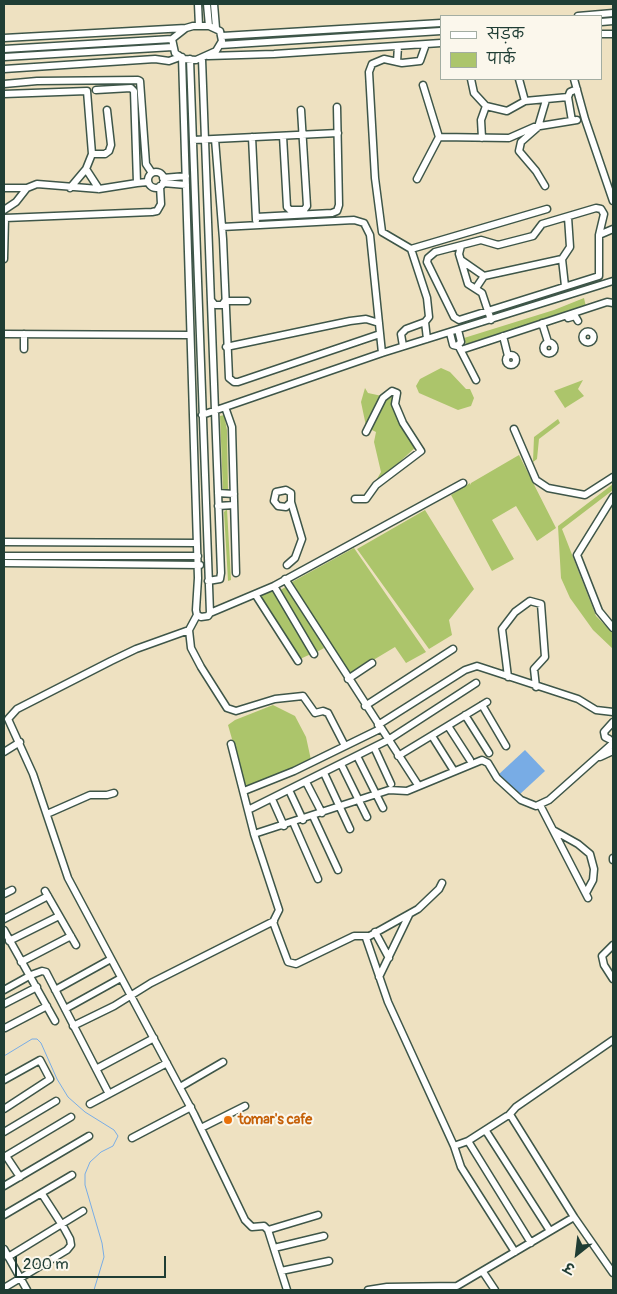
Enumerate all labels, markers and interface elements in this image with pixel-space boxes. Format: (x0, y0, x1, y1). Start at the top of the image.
legend (440, 15, 602, 80)
text: सड़क (487, 25, 524, 44)
text: पार्क (487, 50, 515, 69)
place label: tomar's cafe (238, 1112, 312, 1128)
marker: tomar's cafe (222, 1114, 234, 1126)
north arrow (552, 1229, 602, 1279)
scale bar (18, 1246, 169, 1278)
text: 200 m (23, 1255, 68, 1274)
text: उ (561, 1258, 578, 1277)

